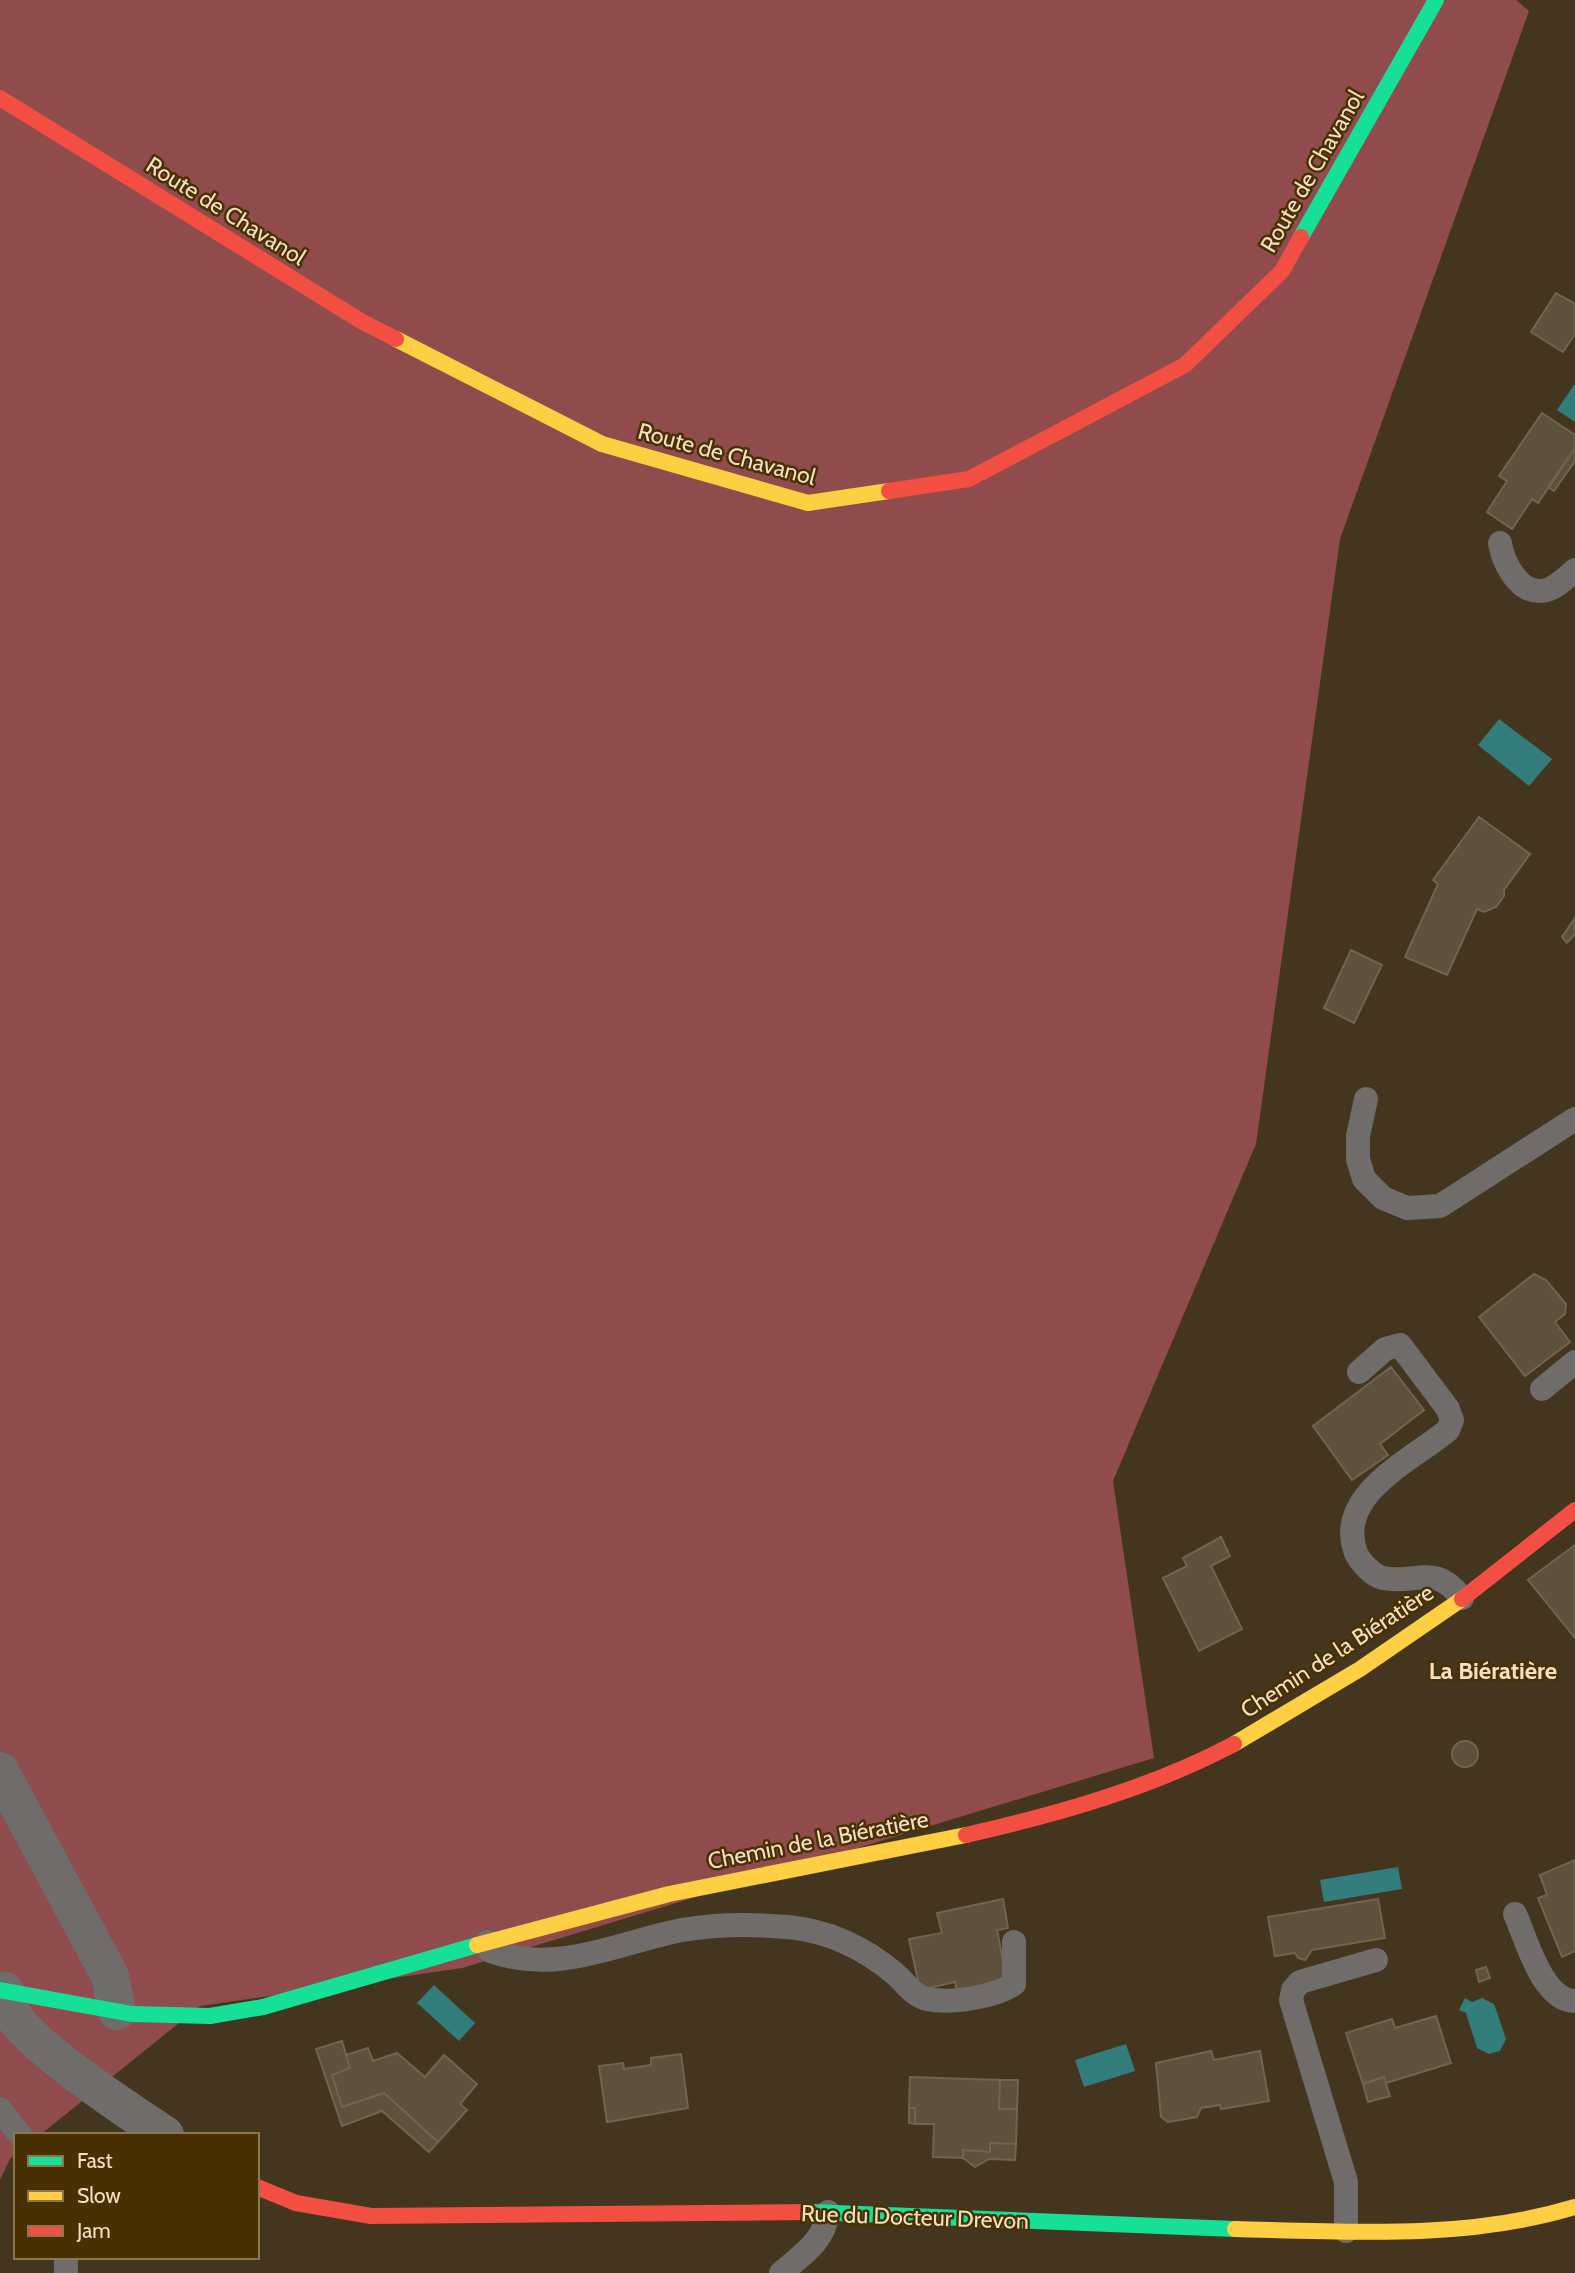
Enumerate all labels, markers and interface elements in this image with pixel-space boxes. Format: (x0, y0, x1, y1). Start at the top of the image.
street label: Route de Chavanol (1254, 84, 1370, 257)
street label: Route de Chavanol (141, 151, 311, 272)
street label: Route de Chavanol (635, 417, 819, 491)
street label: Chemin de la Biératière (1235, 1578, 1439, 1724)
district label: La Biératière (1429, 1656, 1557, 1685)
street label: Chemin de la Biératière (705, 1805, 931, 1875)
legend (14, 2133, 259, 2259)
text: Fast (77, 2148, 113, 2173)
text: Slow (77, 2183, 121, 2208)
street label: Rue du Docteur Drevon (801, 2199, 1029, 2235)
text: Jam (76, 2218, 111, 2243)

